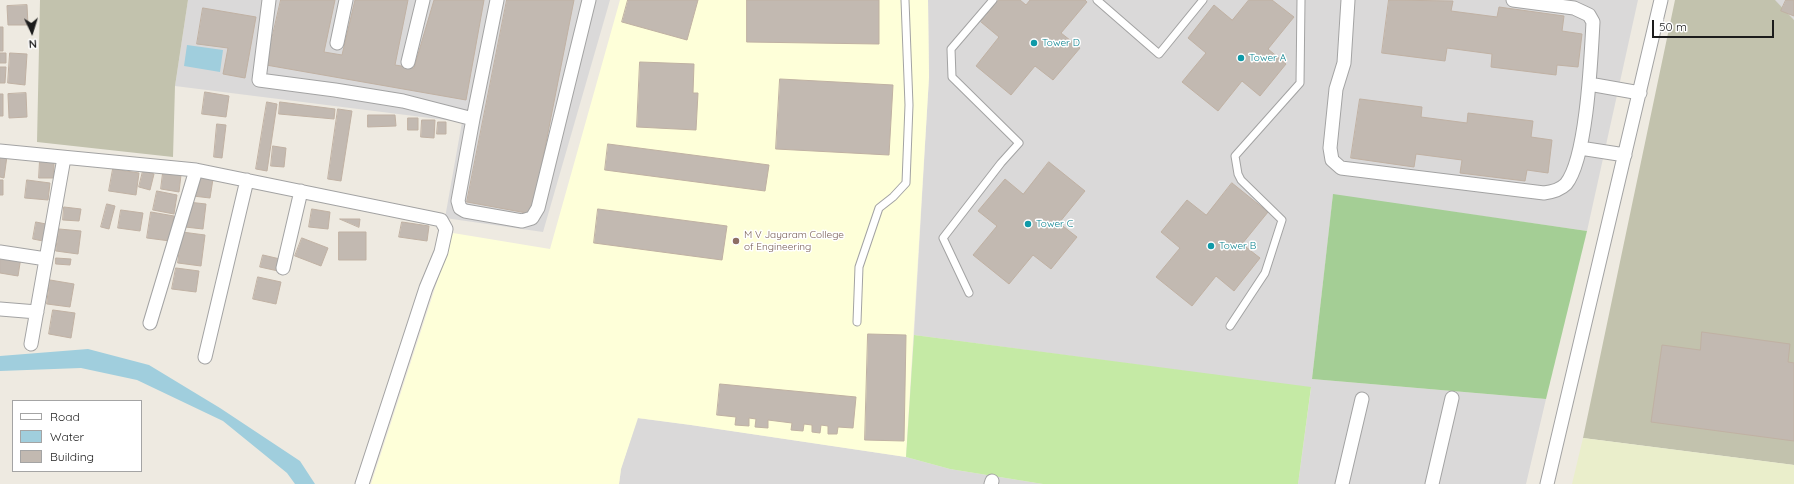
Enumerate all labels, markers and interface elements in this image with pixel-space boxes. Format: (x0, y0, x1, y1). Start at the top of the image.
north arrow (12, 12, 52, 52)
scale bar (1654, 12, 1776, 38)
text: 50 m (1659, 19, 1687, 34)
text: N (28, 37, 37, 51)
place label: Tower D (1042, 37, 1080, 49)
marker: Tower D (1029, 38, 1039, 48)
place label: Tower A (1249, 52, 1286, 64)
marker: Tower A (1236, 53, 1246, 63)
place label: Tower C (1036, 218, 1073, 230)
marker: Tower C (1023, 219, 1033, 229)
place label: M V Jayaram College of Engineering (744, 229, 844, 252)
marker: M V Jayaram College of Engineering (731, 236, 741, 246)
place label: Tower B (1219, 240, 1256, 252)
marker: Tower B (1206, 241, 1216, 251)
legend (12, 400, 142, 472)
text: Road (50, 409, 80, 424)
text: Water (50, 429, 84, 444)
text: Building (50, 449, 94, 464)

